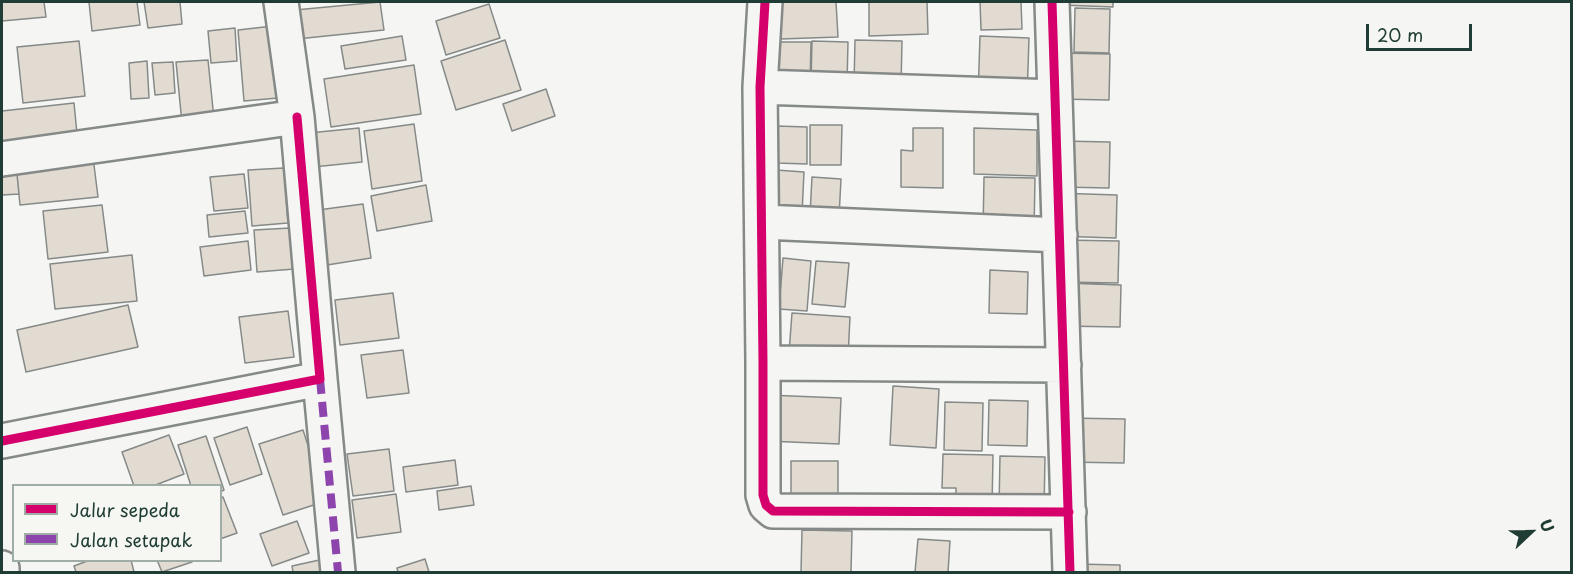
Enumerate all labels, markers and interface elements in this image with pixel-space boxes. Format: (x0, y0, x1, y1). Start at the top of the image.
scale bar (1369, 12, 1476, 50)
text: 20 m (1377, 21, 1423, 48)
legend (12, 484, 222, 562)
text: Jalur sepeda (70, 496, 180, 523)
north arrow (1501, 502, 1561, 562)
text: U (1534, 515, 1561, 535)
text: Jalan setapak (70, 526, 192, 553)

